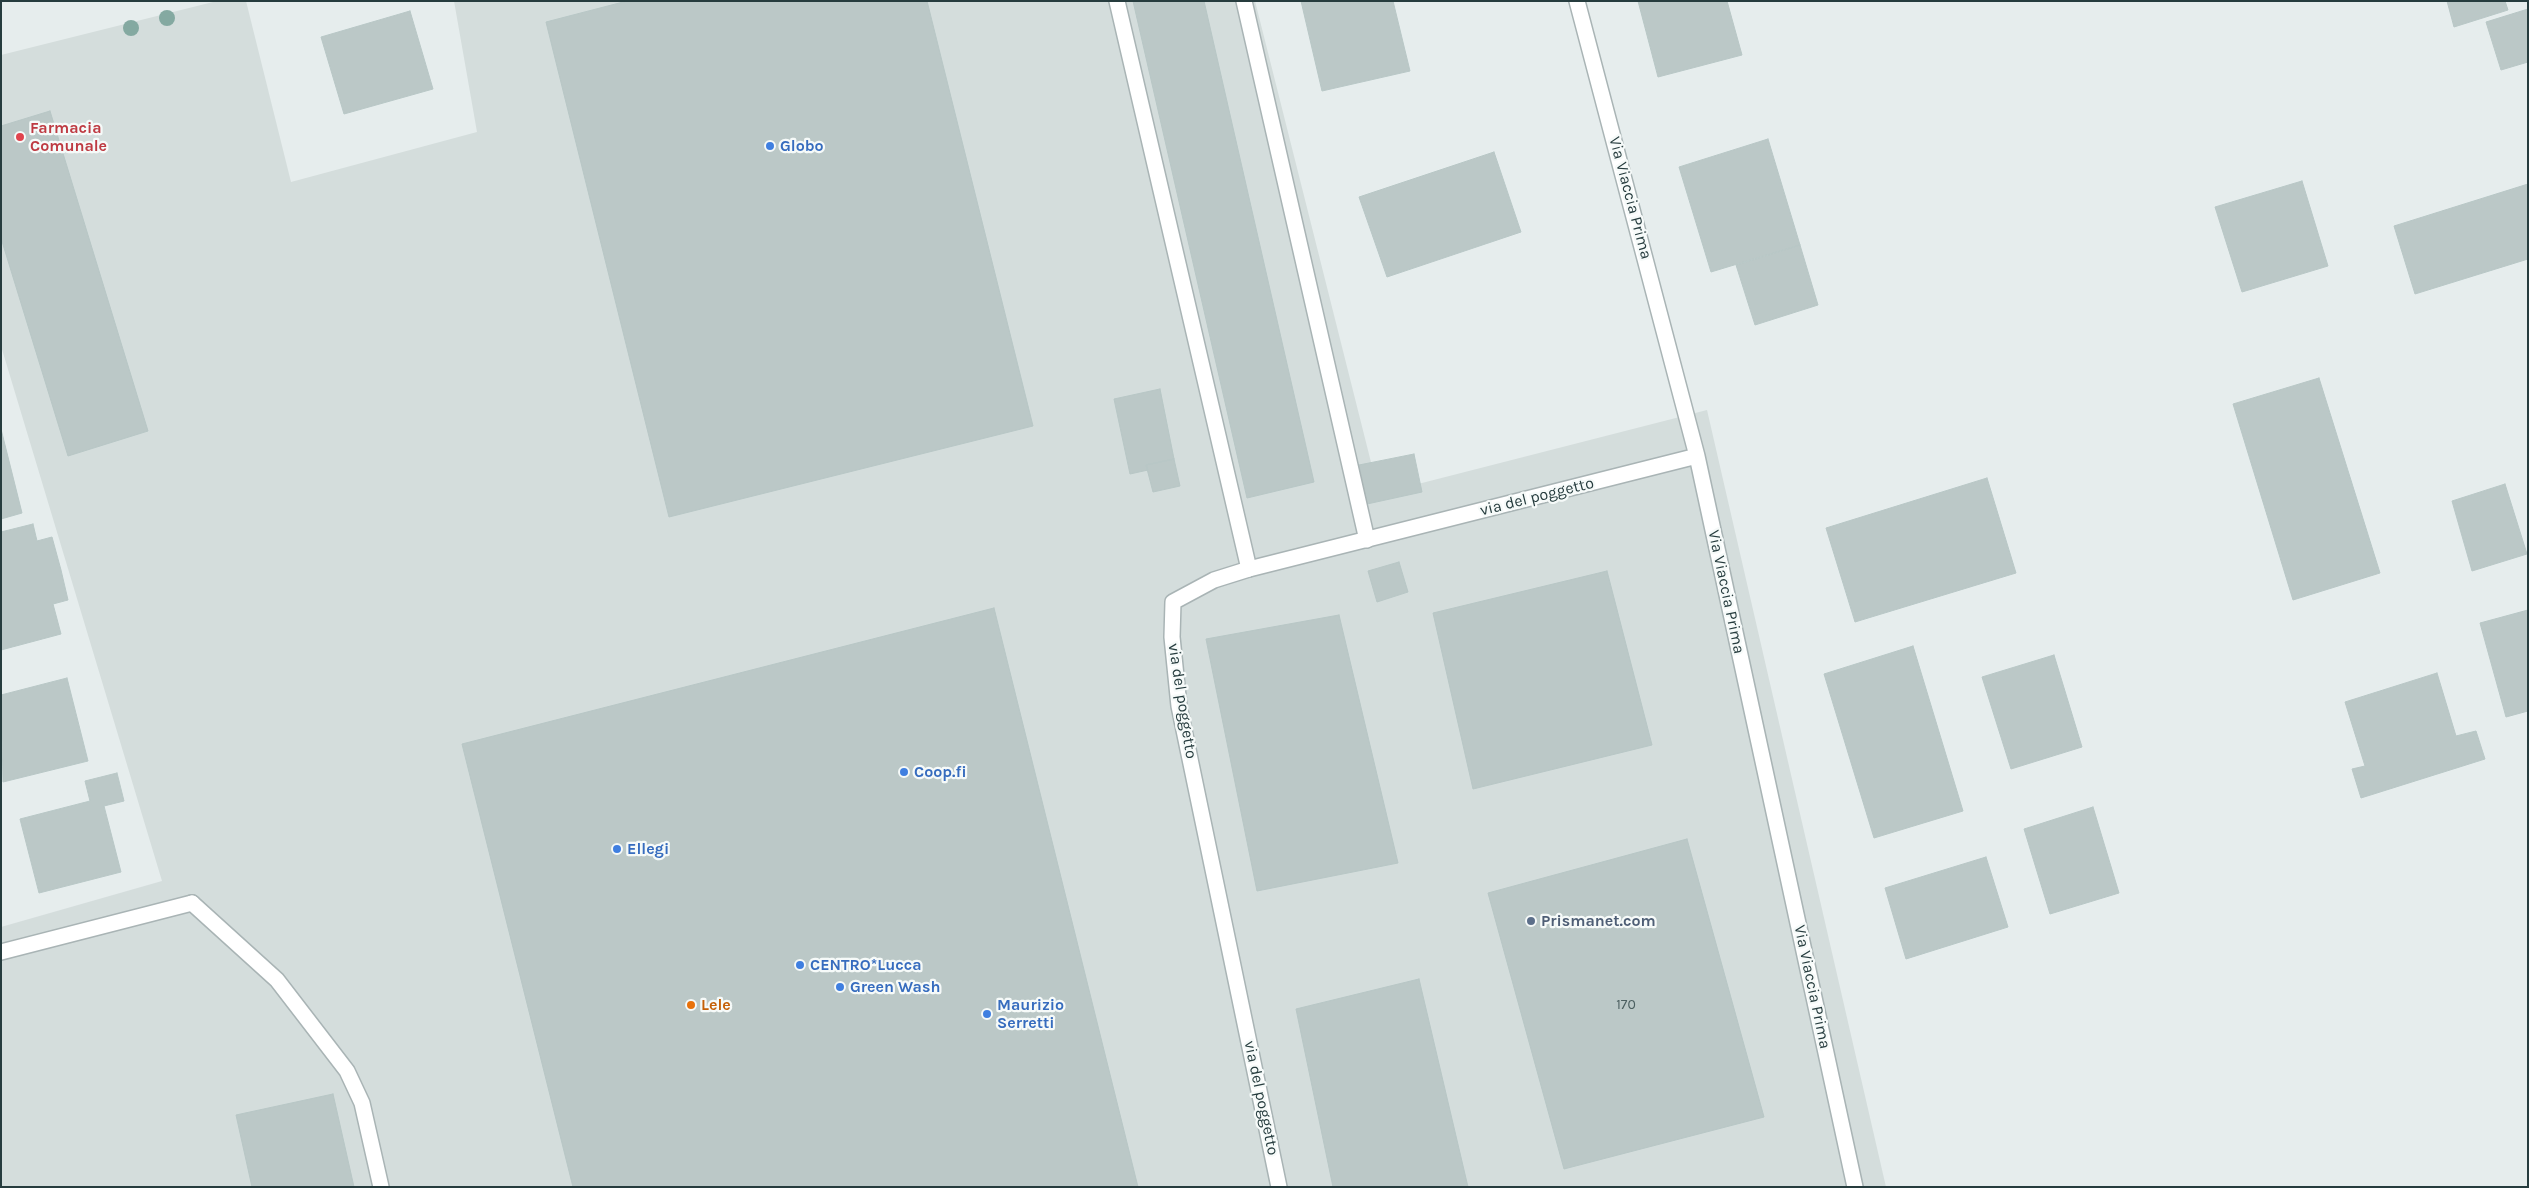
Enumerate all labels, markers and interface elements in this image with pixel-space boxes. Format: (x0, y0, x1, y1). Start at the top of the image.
place label: Farmacia Comunale (30, 118, 107, 156)
marker: Farmacia Comunale (14, 131, 26, 143)
street label: Via Viaccia Prima (1604, 135, 1656, 261)
place label: Globo (780, 136, 824, 156)
marker: Globo (764, 140, 776, 152)
street label: via del poggetto (1478, 474, 1596, 520)
street label: Via Viaccia Prima (1704, 528, 1748, 656)
street label: via del poggetto (1163, 642, 1201, 760)
place label: Coop.fi (914, 762, 967, 782)
marker: Coop.fi (898, 766, 910, 778)
place label: Ellegi (627, 839, 669, 859)
marker: Ellegi (611, 843, 623, 855)
place label: Prismanet.com (1541, 911, 1656, 931)
marker: Prismanet.com (1525, 915, 1537, 927)
street label: Via Viaccia Prima (1790, 923, 1834, 1051)
place label: CENTRO*Lucca (810, 955, 921, 975)
marker: CENTRO*Lucca (794, 959, 806, 971)
place label: Green Wash (850, 977, 940, 997)
marker: Green Wash (834, 981, 846, 993)
place label: Lele (701, 995, 731, 1015)
place label: Maurizio Serretti (997, 995, 1064, 1033)
house number: 170 (1616, 997, 1636, 1013)
marker: Lele (685, 999, 697, 1011)
marker: Maurizio Serretti (981, 1008, 993, 1020)
street label: via del poggetto (1239, 1039, 1283, 1157)

